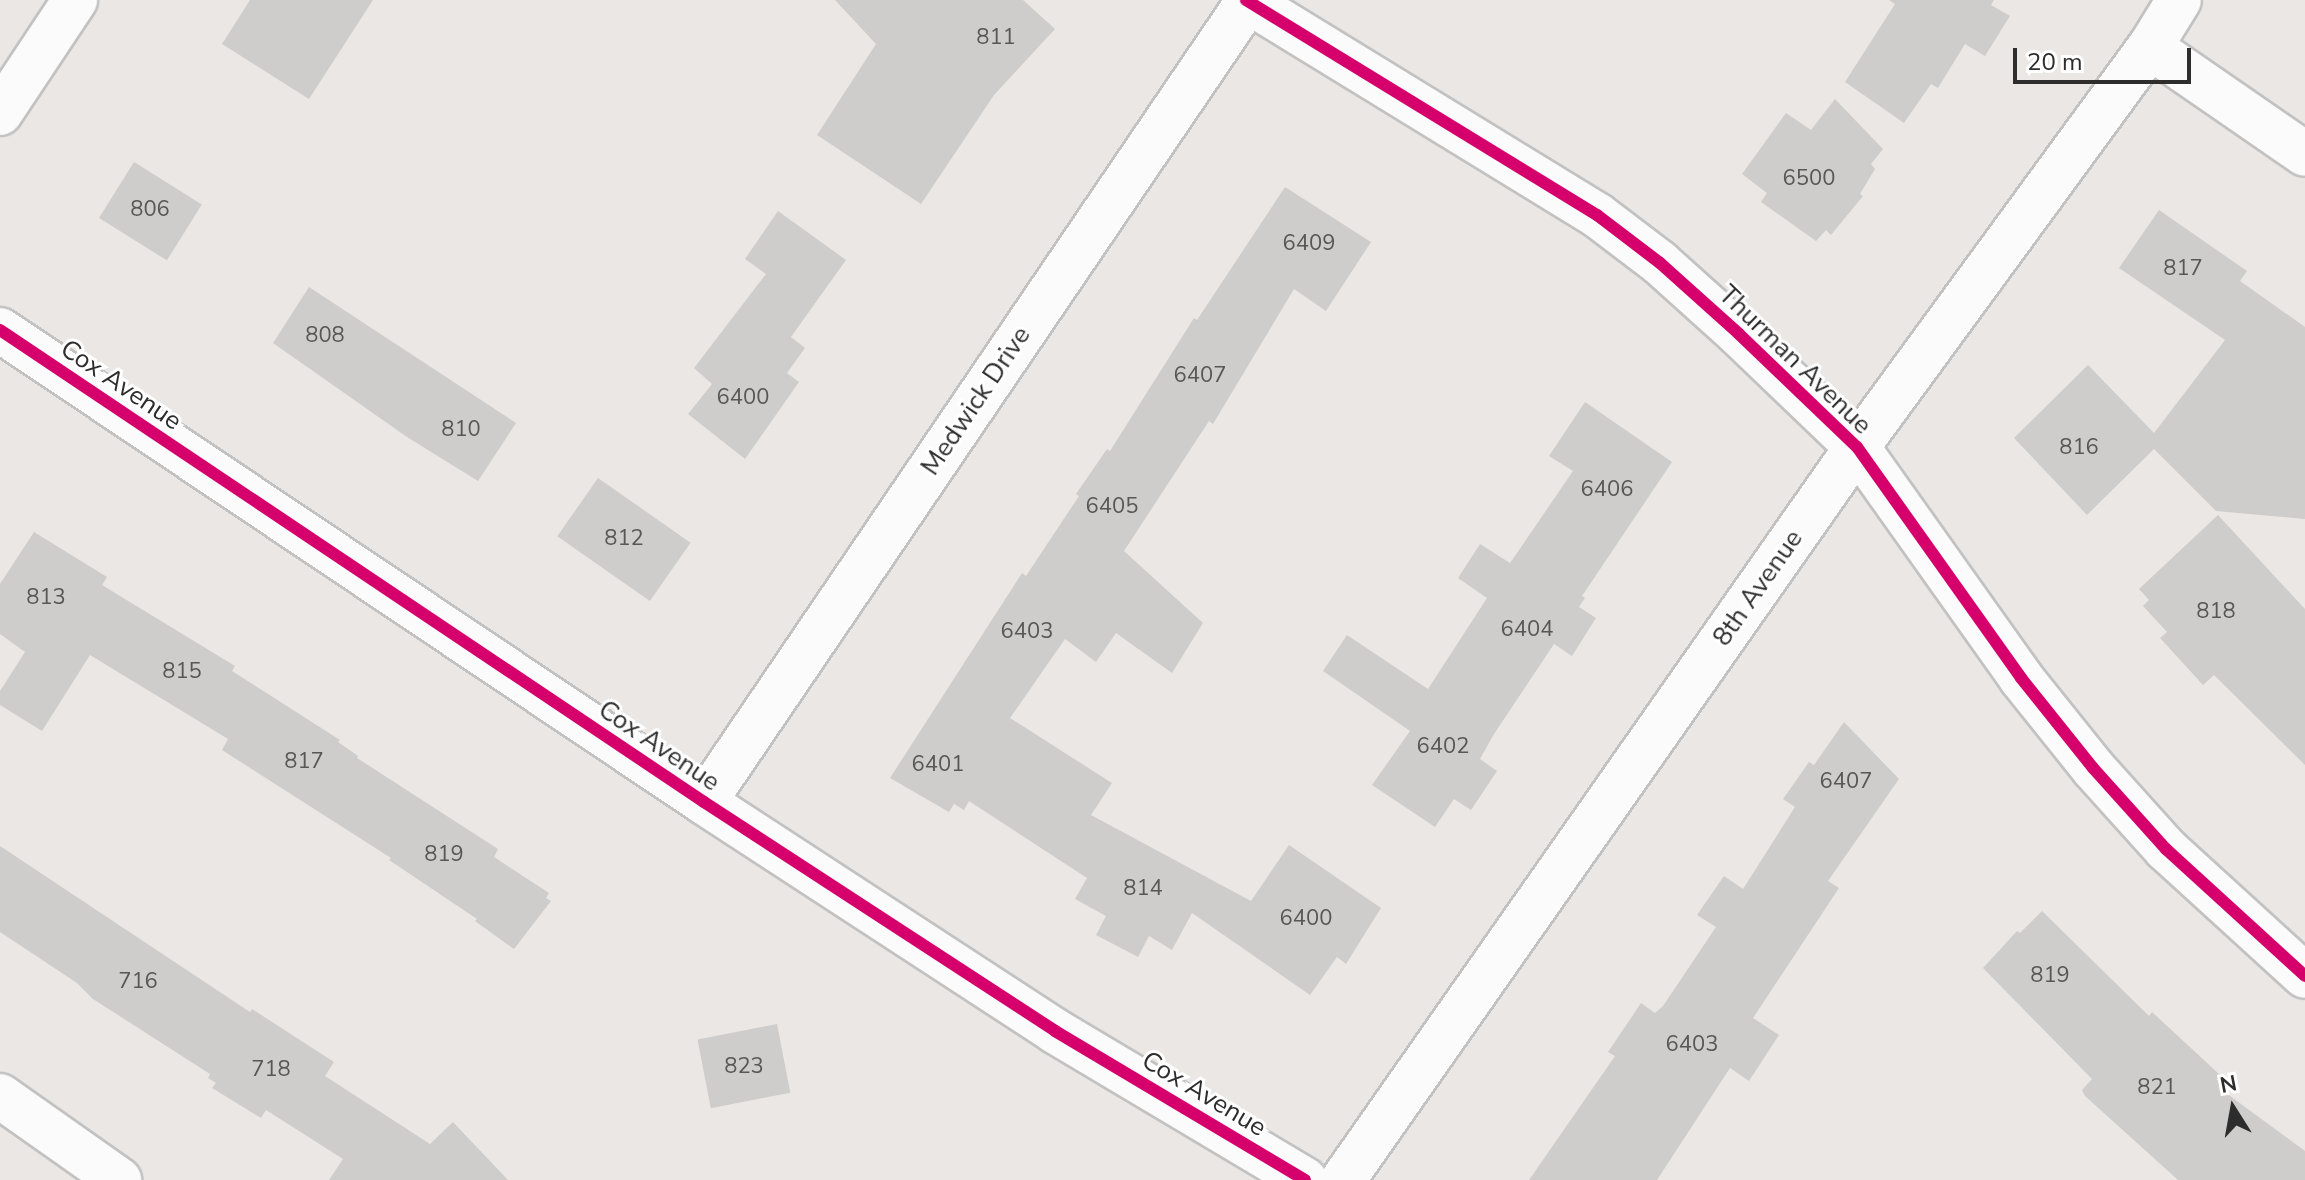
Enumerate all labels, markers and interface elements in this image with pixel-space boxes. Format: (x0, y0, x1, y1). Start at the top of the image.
house number: 811 (976, 25, 1016, 51)
scale bar (2017, 32, 2195, 82)
text: 20 m (2027, 46, 2083, 78)
house number: 6500 (1783, 166, 1835, 192)
house number: 806 (130, 197, 170, 223)
house number: 6409 (1283, 231, 1335, 257)
house number: 817 (2163, 256, 2203, 282)
street label: Thurman Avenue (1712, 279, 1878, 441)
street label: Medwick Drive (915, 321, 1037, 481)
house number: 808 (305, 323, 345, 349)
street label: Cox Avenue (54, 333, 188, 437)
house number: 6407 (1174, 363, 1226, 389)
house number: 6400 (717, 385, 769, 411)
house number: 810 (441, 417, 481, 443)
house number: 816 (2059, 435, 2099, 461)
house number: 6406 (1581, 477, 1633, 503)
house number: 6405 (1086, 494, 1138, 520)
street label: 8th Avenue (1707, 524, 1809, 652)
house number: 812 (604, 526, 644, 552)
house number: 813 (26, 585, 66, 611)
house number: 818 (2196, 599, 2236, 625)
house number: 6404 (1501, 617, 1553, 643)
house number: 6403 (1001, 619, 1053, 645)
house number: 815 (162, 659, 202, 685)
street label: Cox Avenue (592, 694, 726, 798)
house number: 6402 (1417, 734, 1469, 760)
house number: 817 (284, 749, 324, 775)
house number: 6401 (912, 752, 964, 778)
house number: 6407 (1820, 769, 1872, 795)
house number: 819 (424, 842, 464, 868)
house number: 814 (1123, 876, 1163, 902)
house number: 6400 (1280, 906, 1332, 932)
house number: 819 (2030, 963, 2070, 989)
house number: 716 (118, 969, 158, 995)
house number: 6403 (1666, 1032, 1718, 1058)
street label: Cox Avenue (1136, 1045, 1272, 1143)
house number: 823 (724, 1054, 764, 1080)
house number: 718 (251, 1057, 291, 1083)
north arrow (2193, 1068, 2273, 1148)
text: N (2217, 1068, 2239, 1101)
house number: 821 (2137, 1075, 2177, 1101)

